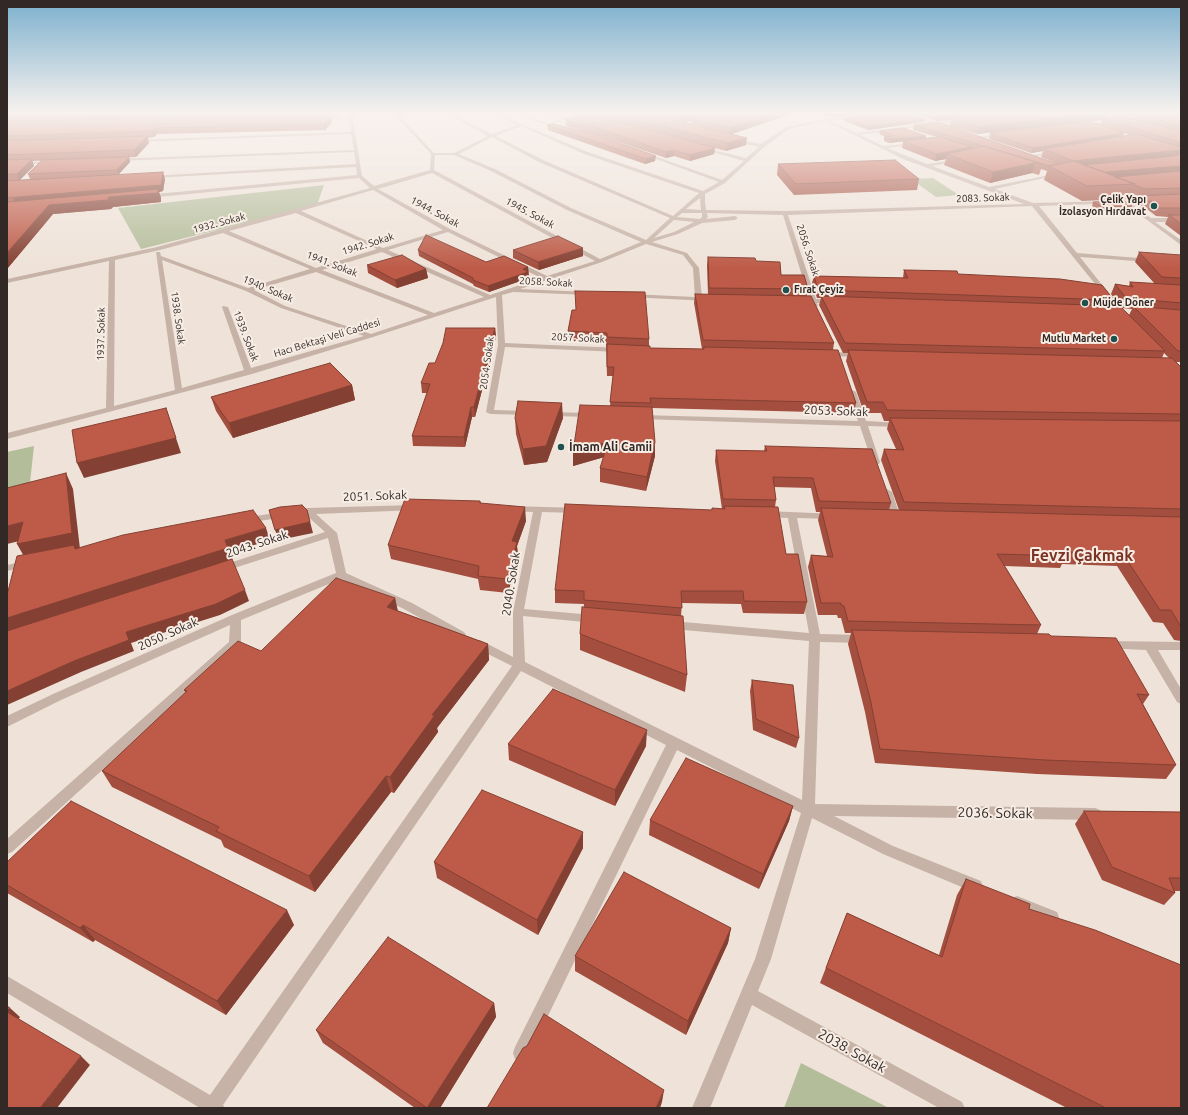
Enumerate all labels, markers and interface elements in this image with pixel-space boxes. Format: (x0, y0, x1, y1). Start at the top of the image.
street label: 2083. Sokak (956, 191, 1010, 205)
street label: 1944. Sokak (409, 194, 461, 230)
place label: Çelik Yapı İzolasyon Hırdavat (1059, 194, 1146, 218)
street label: 1945. Sokak (504, 195, 556, 231)
marker: Çelik Yapı İzolasyon Hırdavat (1149, 201, 1159, 211)
street label: 1932. Sokak (192, 210, 246, 236)
street label: 2056. Sokak (794, 223, 822, 277)
street label: 1942. Sokak (341, 230, 395, 258)
street label: 1941. Sokak (305, 249, 359, 279)
street label: 1940. Sokak (241, 273, 295, 305)
street label: 2058. Sokak (519, 275, 573, 289)
place label: Fırat Çeyiz (794, 284, 844, 296)
marker: Fırat Çeyiz (781, 285, 791, 295)
street label: 1938. Sokak (168, 291, 188, 345)
place label: Müjde Döner (1093, 297, 1154, 309)
marker: Müjde Döner (1080, 298, 1090, 308)
street label: 1937. Sokak (95, 307, 107, 361)
street label: 1939. Sokak (231, 309, 261, 363)
street label: Hacı Bektaşi Veli Caddesi (272, 316, 382, 360)
street label: 2057. Sokak (551, 331, 605, 345)
place label: Mutlu Market (1042, 333, 1106, 345)
marker: Mutlu Market (1109, 334, 1119, 344)
street label: 2054. Sokak (477, 336, 497, 390)
street label: 2053. Sokak (804, 403, 868, 419)
place label: İmam Ali Camii (569, 440, 652, 454)
marker: İmam Ali Camii (556, 442, 566, 452)
street label: 2051. Sokak (343, 488, 407, 504)
street label: 2043. Sokak (224, 527, 290, 561)
district label: Fevzi Çakmak (1031, 546, 1133, 566)
street label: 2040. Sokak (499, 551, 523, 617)
street label: 2050. Sokak (136, 614, 200, 654)
street label: 2036. Sokak (957, 804, 1033, 822)
street label: 2038. Sokak (815, 1025, 889, 1077)

